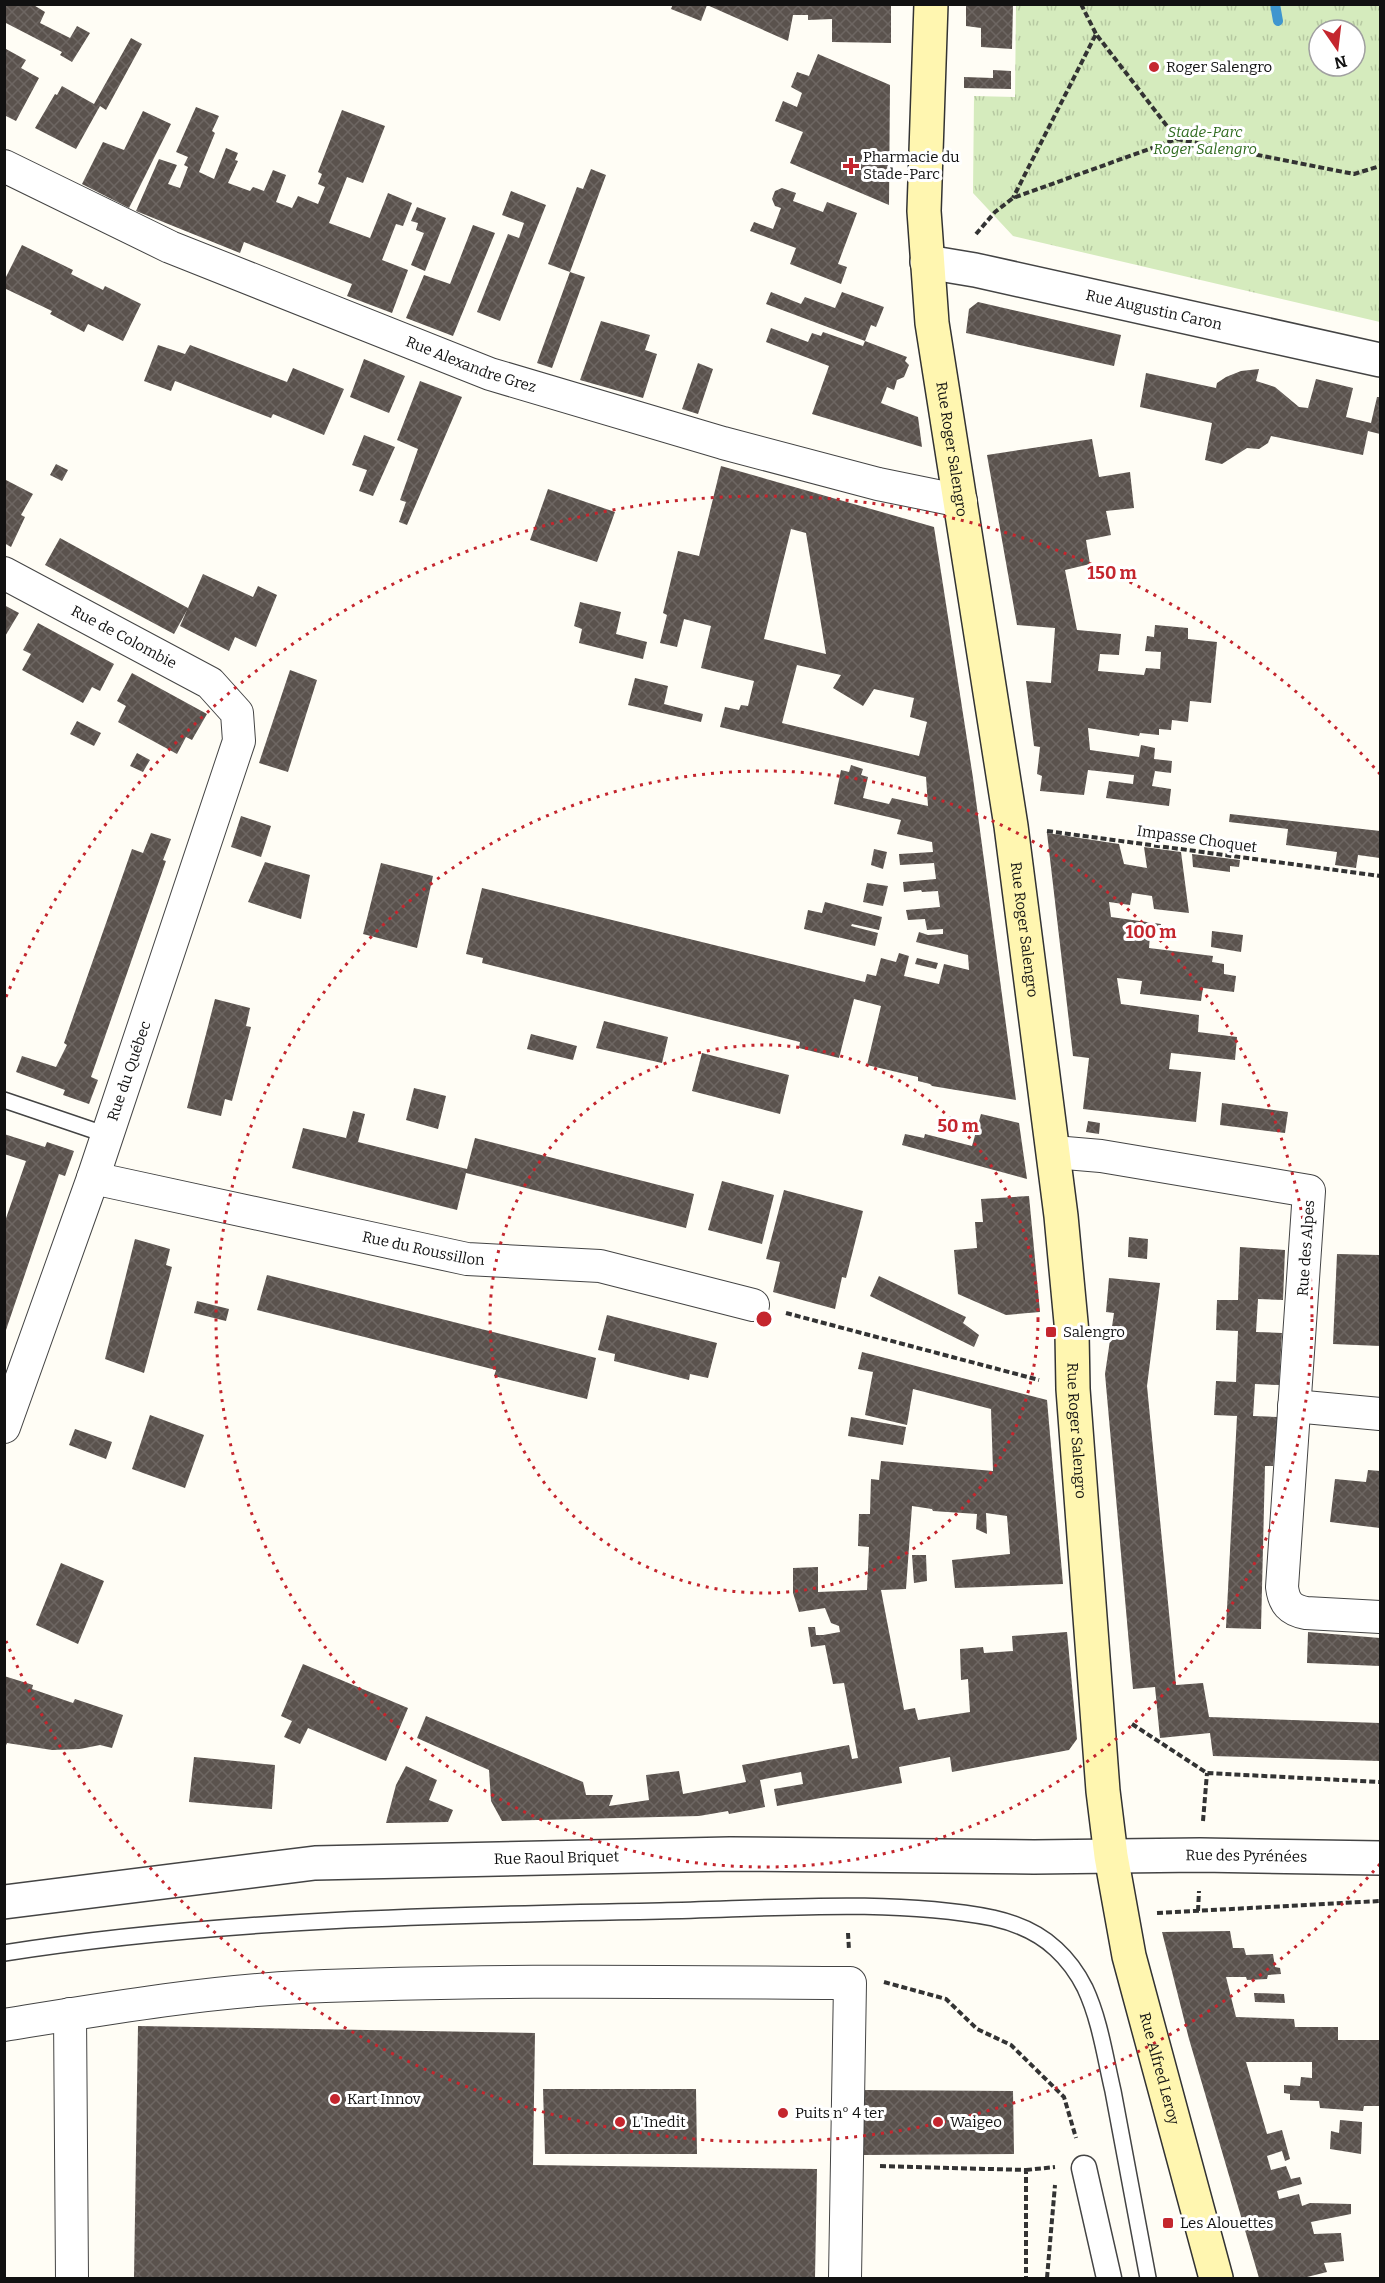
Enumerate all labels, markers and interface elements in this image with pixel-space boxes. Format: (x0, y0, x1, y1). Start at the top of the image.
north arrow (1307, 18, 1367, 78)
text: N (1332, 51, 1349, 73)
place label: Roger Salengro (1166, 58, 1272, 76)
marker: Roger Salengro (1147, 60, 1161, 74)
park label: Stade-Parc Roger Salengro (1153, 123, 1257, 158)
place label: Pharmacie du Stade-Parc (863, 148, 960, 183)
marker: Pharmacie du Stade-Parc (844, 159, 858, 173)
street label: Rue Augustin Caron (1084, 286, 1224, 334)
street label: Rue Alexandre Grez (403, 333, 538, 396)
street label: Rue Roger Salengro (932, 380, 971, 518)
text: 150 m (1087, 562, 1137, 584)
street label: Rue de Colombie (68, 602, 180, 673)
street label: Impasse Choquet (1136, 822, 1259, 856)
street label: Rue Roger Salengro (1007, 861, 1042, 998)
text: 100 m (1125, 921, 1177, 943)
street label: Rue du Québec (103, 1018, 155, 1123)
text: 50 m (937, 1115, 979, 1137)
street label: Rue des Alpes (1294, 1199, 1318, 1297)
street label: Rue du Roussillon (361, 1228, 486, 1269)
centre of rings (754, 1309, 774, 1329)
place label: Salengro (1063, 1323, 1125, 1341)
marker: Salengro (1044, 1325, 1058, 1339)
street label: Rue Roger Salengro (1064, 1362, 1090, 1499)
street label: Rue des Pyrénées (1185, 1846, 1307, 1866)
street label: Rue Raoul Briquet (494, 1847, 620, 1868)
street label: Rue Alfred Leroy (1136, 2010, 1183, 2127)
place label: Kart Innov (347, 2090, 421, 2108)
marker: Kart Innov (328, 2092, 342, 2106)
place label: Puits n° 4 ter (795, 2104, 884, 2122)
marker: Puits n° 4 ter (776, 2106, 790, 2120)
place label: L'Inedit (632, 2113, 686, 2131)
place label: Waigeo (950, 2113, 1002, 2131)
marker: L'Inedit (613, 2115, 627, 2129)
marker: Waigeo (931, 2115, 945, 2129)
place label: Les Alouettes (1180, 2214, 1273, 2232)
marker: Les Alouettes (1161, 2216, 1175, 2230)

